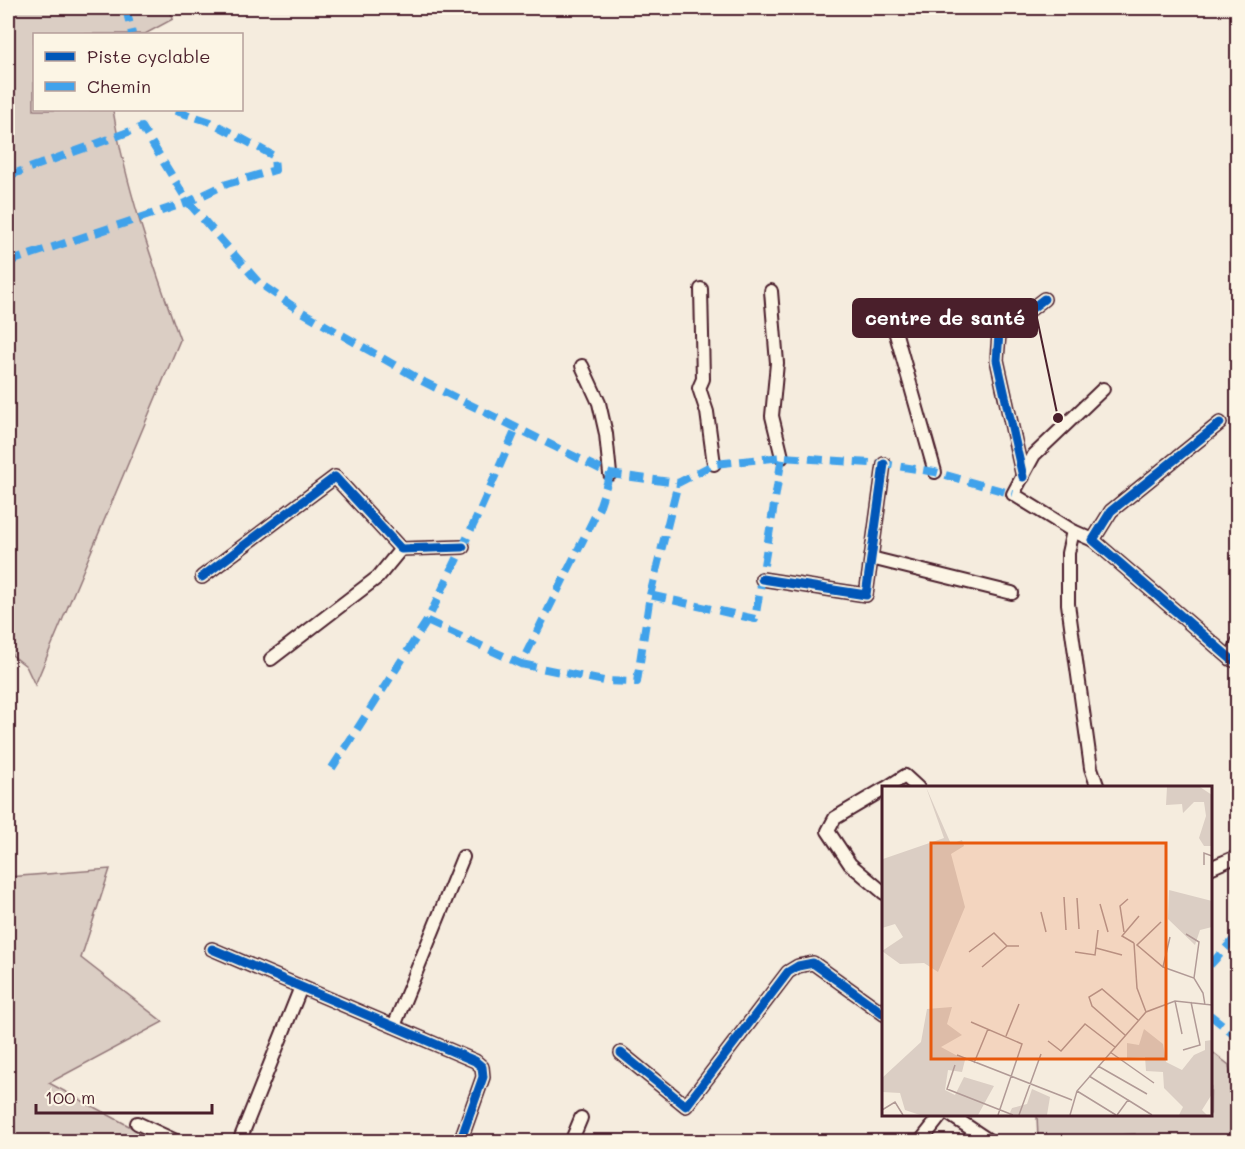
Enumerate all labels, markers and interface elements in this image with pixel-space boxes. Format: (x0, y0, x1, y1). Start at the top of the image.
legend (33, 33, 243, 111)
text: Piste cyclable (87, 44, 211, 68)
text: Chemin (87, 74, 151, 98)
callout: centre de santé (853, 299, 1037, 337)
text: centre de santé (865, 304, 1025, 330)
inset map (882, 786, 1212, 1116)
scale bar (36, 1077, 212, 1115)
text: 100 m (45, 1085, 95, 1109)

